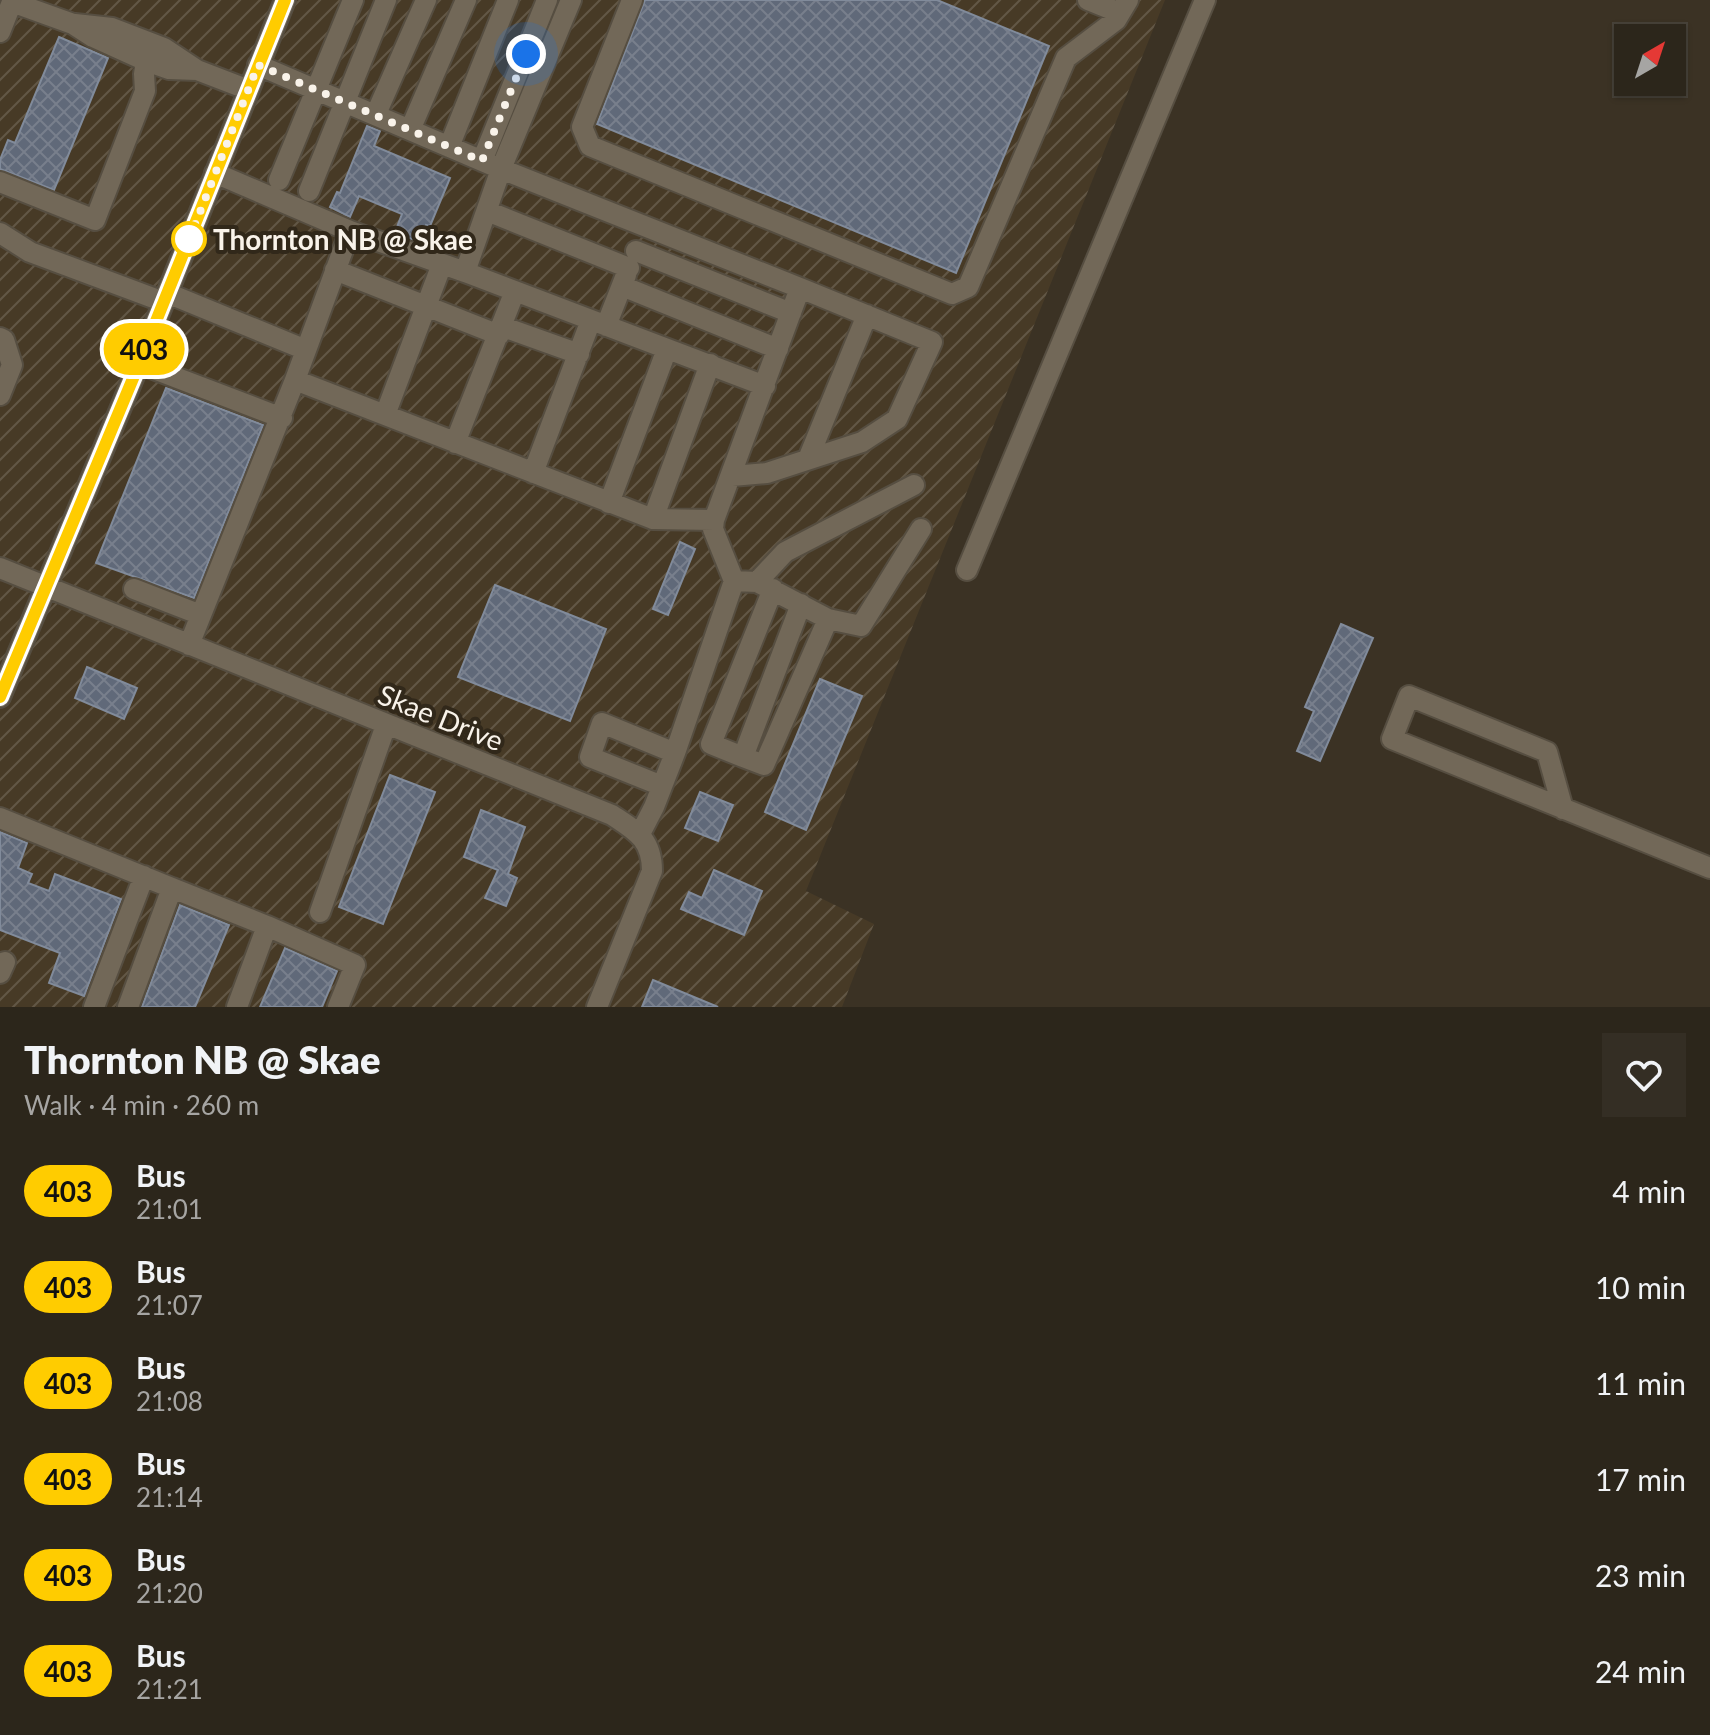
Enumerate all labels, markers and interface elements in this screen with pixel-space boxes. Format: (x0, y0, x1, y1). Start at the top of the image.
north arrow (1614, 24, 1686, 96)
map controls (1614, 24, 1686, 96)
your location (506, 34, 546, 74)
marker: Thornton NB @ Skae (172, 222, 206, 256)
place label: Thornton NB @ Skae (213, 222, 473, 256)
line badge: 403 (98, 323, 190, 375)
text: 403 (120, 332, 168, 366)
street label: Skae Drive (374, 677, 508, 757)
button: heart (1602, 1033, 1686, 1117)
text: Thornton NB @ Skae (24, 1036, 380, 1082)
text: Walk · 4 min · 260 m (24, 1089, 259, 1121)
text: Bus (136, 1157, 186, 1193)
text: 4 min (1612, 1173, 1686, 1209)
text: 403 (44, 1174, 92, 1208)
text: 21:01 (136, 1193, 203, 1225)
text: Bus (136, 1253, 186, 1289)
text: 10 min (1595, 1269, 1686, 1305)
text: 403 (44, 1270, 92, 1304)
text: 21:07 (136, 1289, 203, 1321)
text: Bus (136, 1349, 186, 1385)
text: 11 min (1595, 1365, 1686, 1401)
text: 403 (44, 1366, 92, 1400)
text: 21:08 (136, 1385, 203, 1417)
text: Bus (136, 1445, 186, 1481)
text: 17 min (1595, 1461, 1686, 1497)
text: 403 (44, 1462, 92, 1496)
text: 21:14 (136, 1481, 203, 1513)
text: Bus (136, 1541, 186, 1577)
text: 23 min (1595, 1557, 1686, 1593)
text: 403 (44, 1558, 92, 1592)
text: 21:20 (136, 1577, 203, 1609)
text: Bus (136, 1637, 186, 1673)
text: 24 min (1595, 1653, 1686, 1689)
text: 403 (44, 1654, 92, 1688)
text: 21:21 (136, 1673, 203, 1705)

